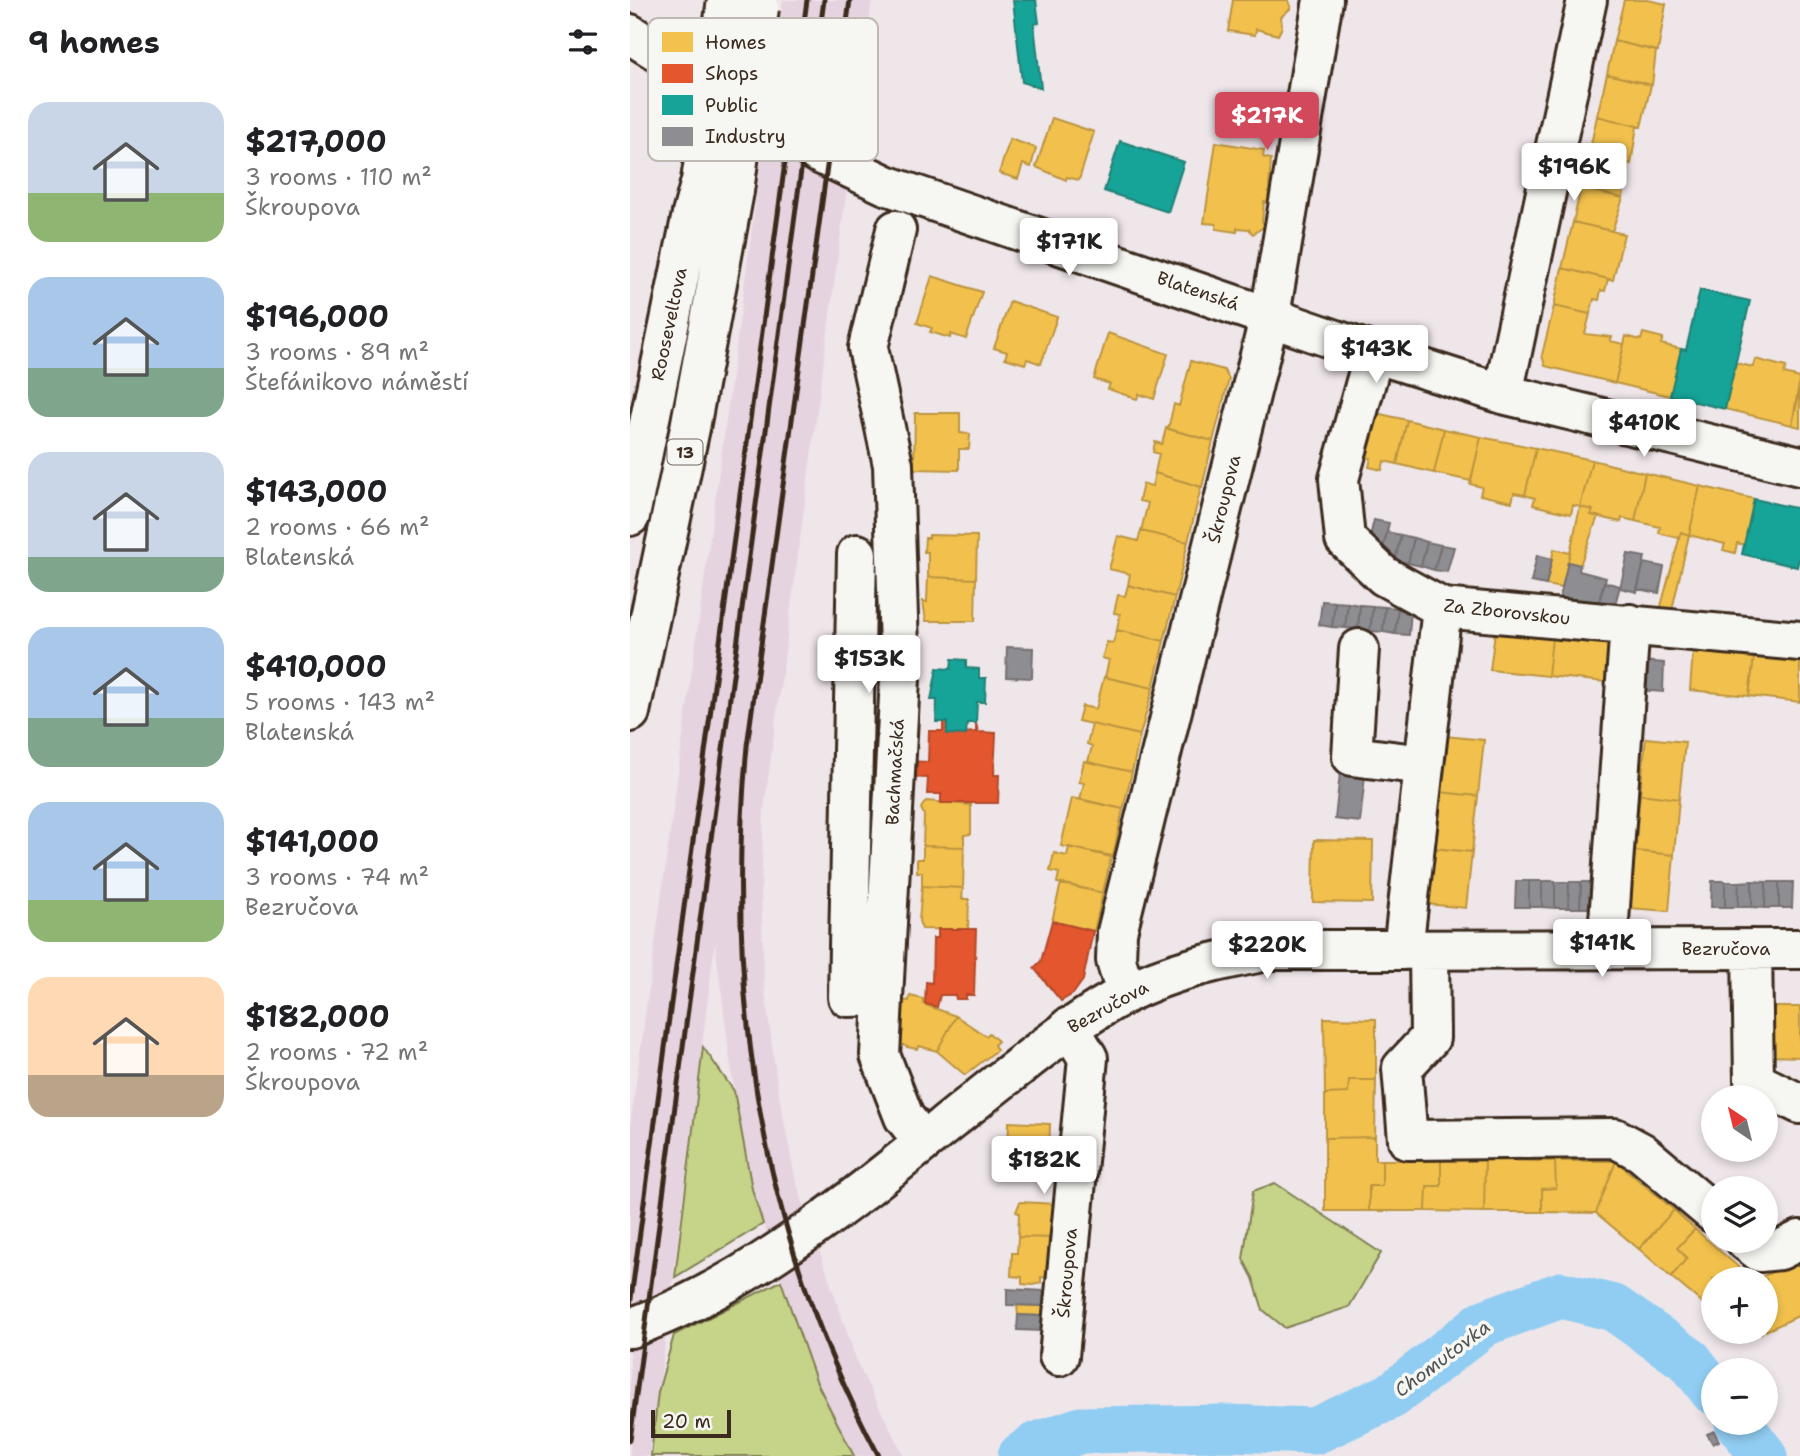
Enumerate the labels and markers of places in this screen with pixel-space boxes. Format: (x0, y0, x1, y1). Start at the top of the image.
pin: $217K (1218, 92, 1316, 152)
pin: $196K (1525, 144, 1623, 203)
pin: $171K (1020, 218, 1118, 278)
pin: $143K (1327, 326, 1425, 385)
pin: $410K (1595, 400, 1693, 459)
pin: $153K (820, 636, 918, 695)
pin: $141K (1553, 920, 1651, 979)
pin: $220K (1218, 922, 1316, 981)
pin: $182K (995, 1136, 1093, 1196)

